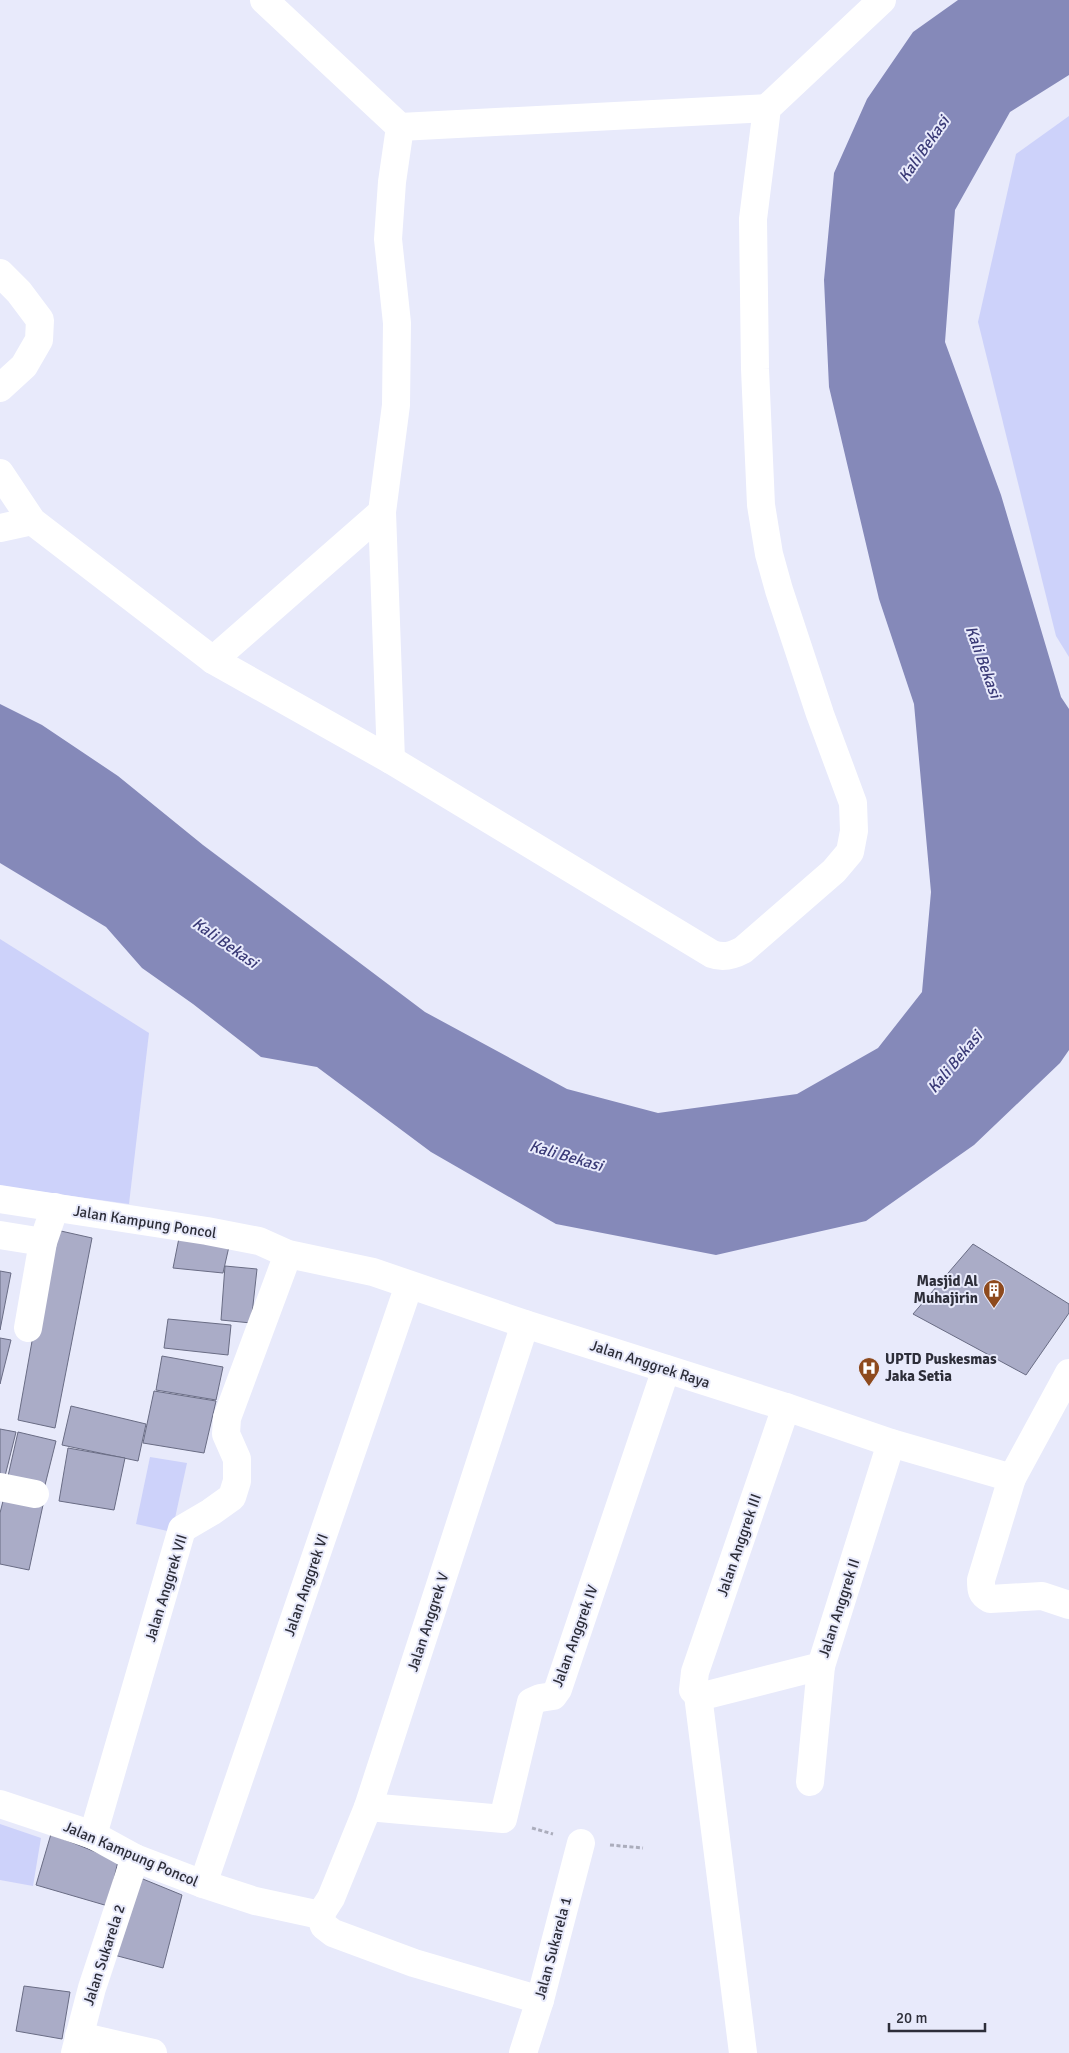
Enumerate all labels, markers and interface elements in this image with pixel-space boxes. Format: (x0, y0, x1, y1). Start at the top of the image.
water label: Kali Bekasi (894, 111, 955, 186)
water label: Kali Bekasi (961, 623, 1006, 702)
water label: Kali Bekasi (188, 913, 263, 974)
water label: Kali Bekasi (923, 1025, 988, 1097)
water label: Kali Bekasi (527, 1136, 607, 1176)
street label: Jalan Kampung Poncol (72, 1202, 218, 1242)
place label: Masjid Al Muhajirin (913, 1272, 978, 1307)
building icon: Masjid Al Muhajirin (982, 1278, 1006, 1309)
street label: Jalan Anggrek Raya (588, 1336, 712, 1392)
place label: UPTD Puskesmas Jaka Setia (885, 1350, 997, 1385)
hospital icon: UPTD Puskesmas Jaka Setia (857, 1356, 881, 1387)
street label: Jalan Anggrek III (713, 1491, 765, 1599)
street label: Jalan Anggrek VI (280, 1531, 332, 1639)
street label: Jalan Anggrek VII (141, 1532, 191, 1644)
street label: Jalan Anggrek II (815, 1556, 863, 1660)
street label: Jalan Anggrek V (404, 1570, 453, 1674)
street label: Jalan Anggrek IV (548, 1582, 602, 1689)
street label: Jalan Kampung Poncol (61, 1817, 201, 1891)
street label: Jalan Sukarela 1 (531, 1895, 575, 2001)
street label: Jalan Sukarela 2 (79, 1902, 129, 2008)
scale bar (889, 2000, 985, 2032)
text: 20 m (896, 2009, 927, 2027)

